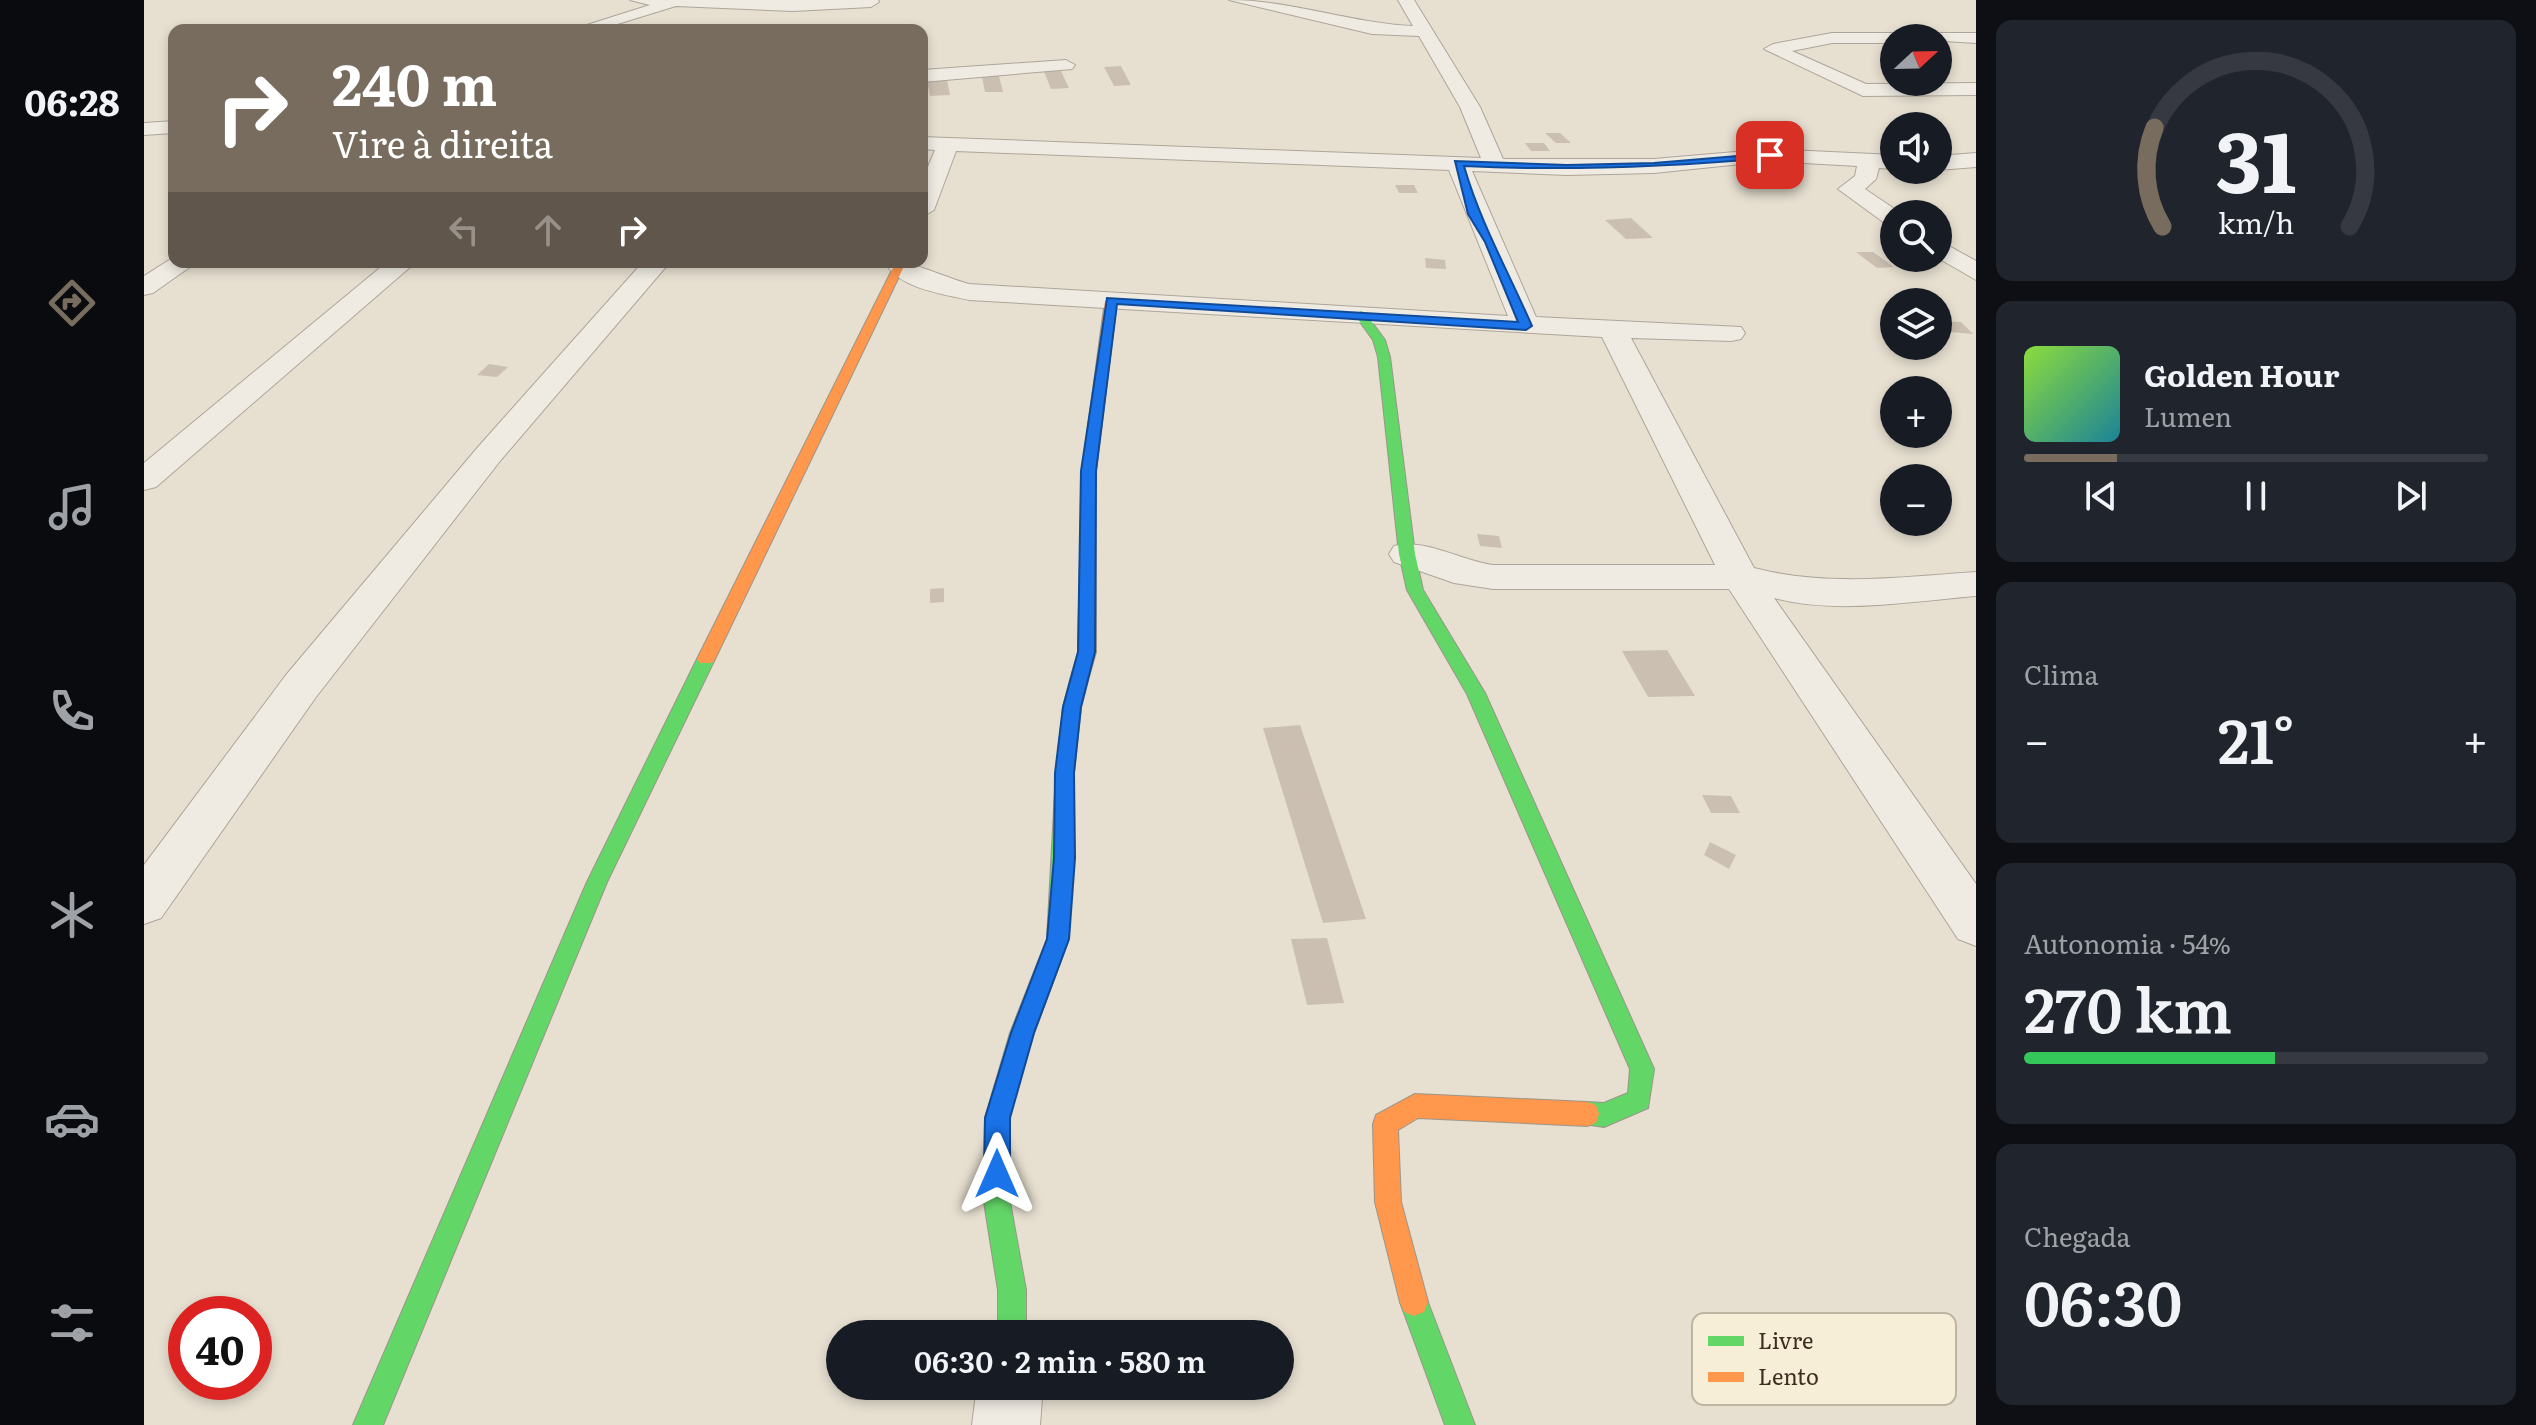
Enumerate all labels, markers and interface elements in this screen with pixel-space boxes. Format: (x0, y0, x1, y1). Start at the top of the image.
north arrow (1880, 24, 1952, 96)
map controls (1880, 24, 1952, 536)
text: 240 m (332, 40, 497, 123)
icon: right (200, 56, 304, 160)
text: 06:28 (24, 74, 120, 127)
text: 31 (2216, 94, 2296, 218)
button: sound (1880, 112, 1952, 184)
text: Vire à direita (332, 116, 553, 169)
pin (1736, 121, 1804, 189)
icon: arrive (1748, 133, 1792, 177)
button: search (1880, 200, 1952, 272)
text: km/h (2218, 200, 2294, 243)
icon: left (442, 208, 486, 252)
icon: ahead (526, 208, 570, 252)
icon: right (610, 208, 654, 252)
icon: directions (44, 275, 100, 331)
button: layers (1880, 288, 1952, 360)
text: Golden Hour (2144, 352, 2339, 396)
button: + (1880, 376, 1952, 448)
text: Lumen (2144, 396, 2232, 435)
button: − (1880, 464, 1952, 536)
icon: previous (2079, 474, 2123, 518)
icon: pause (2234, 474, 2278, 518)
icon: next (2389, 474, 2433, 518)
icon: music (44, 479, 100, 535)
text: Clima (2024, 654, 2099, 693)
icon: phone (44, 683, 100, 739)
text: 21° (2218, 693, 2294, 782)
text: − (2024, 705, 2050, 771)
text: + (2462, 705, 2488, 771)
icon: climate (44, 887, 100, 943)
text: Autonomia · 54% (2024, 923, 2231, 962)
text: 270 km (2024, 962, 2232, 1051)
icon: car (44, 1091, 100, 1147)
position arrow (955, 1132, 1039, 1216)
text: Chegada (2024, 1216, 2131, 1255)
text: 06:30 (2024, 1255, 2182, 1344)
icon: filters (44, 1295, 100, 1351)
speed limit sign: 40 (168, 1296, 272, 1400)
legend (1692, 1313, 1956, 1405)
text: Livre (1758, 1323, 1813, 1356)
text: 06:30 · 2 min · 580 m (914, 1338, 1206, 1382)
text: Lento (1758, 1359, 1819, 1392)

